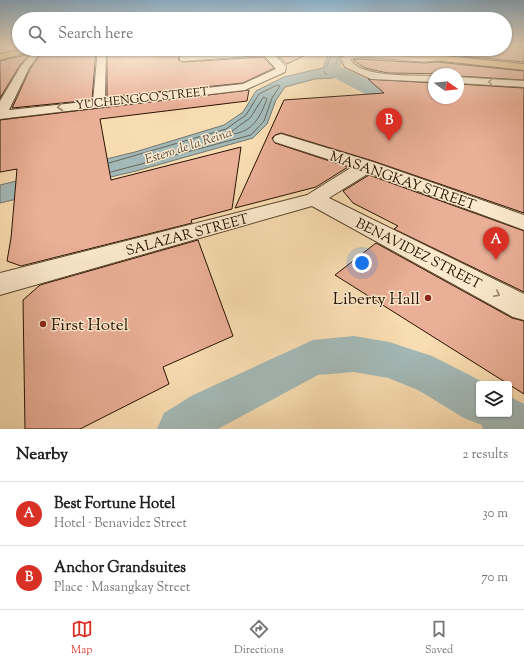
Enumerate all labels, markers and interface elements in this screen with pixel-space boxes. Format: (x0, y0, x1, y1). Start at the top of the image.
search box (12, 12, 512, 56)
icon: search (26, 23, 48, 45)
text: Search here (58, 24, 133, 45)
north arrow (428, 68, 464, 104)
one-way arrow (488, 78, 494, 86)
street label: YUCHENGCO STREET (75, 83, 210, 115)
one-way arrow (57, 103, 64, 112)
pin: B (376, 108, 402, 141)
water label: Estero de la Reina (143, 124, 235, 170)
street label: MASANGKAY STREET (327, 147, 478, 216)
street label: SALAZAR STREET (124, 210, 251, 262)
street label: BENAVIDEZ STREET (352, 214, 485, 295)
pin: A (483, 227, 509, 260)
your location (352, 253, 372, 273)
place label: Liberty Hall (333, 288, 420, 312)
one-way arrow (493, 289, 501, 297)
marker: Liberty Hall (423, 293, 433, 303)
place label: First Hotel (51, 314, 129, 338)
marker: First Hotel (38, 319, 48, 329)
map controls (476, 381, 512, 417)
button: layers (476, 381, 512, 417)
text: Nearby (16, 443, 68, 467)
text: 2 results (463, 446, 508, 464)
text: Best Fortune Hotel (54, 494, 175, 515)
text: A (24, 505, 34, 523)
text: 30 m (482, 505, 508, 523)
text: Hotel · Benavidez Street (54, 515, 187, 533)
text: Anchor Grandsuites (54, 558, 186, 579)
text: B (25, 569, 33, 587)
text: 70 m (481, 569, 508, 587)
text: Place · Masangkay Street (54, 579, 190, 597)
tab: Map (71, 618, 93, 658)
tab: Directions (234, 618, 284, 658)
tab: Saved (425, 618, 453, 658)

